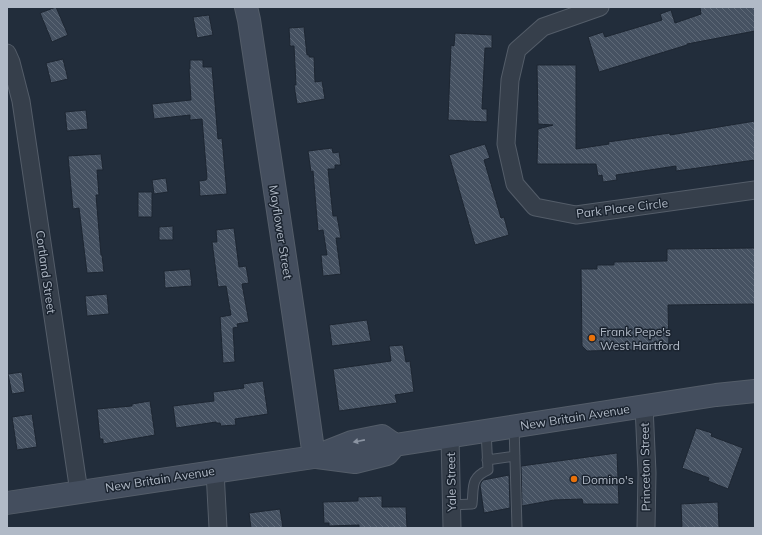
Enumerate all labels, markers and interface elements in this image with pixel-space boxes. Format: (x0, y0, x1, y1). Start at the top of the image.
street label: Mayflower Street (266, 184, 296, 280)
street label: Park Place Circle (575, 195, 669, 221)
street label: Cortland Street (33, 229, 59, 315)
place label: Frank Pepe's West Hartford (600, 324, 680, 353)
marker: Frank Pepe's West Hartford (587, 333, 597, 343)
street label: New Britain Avenue (519, 401, 631, 433)
street label: Princeton Street (637, 423, 653, 511)
one-way arrow (353, 438, 365, 444)
street label: Yale Street (443, 452, 459, 513)
street label: New Britain Avenue (104, 463, 216, 495)
place label: Domino's (582, 472, 634, 487)
marker: Domino's (569, 474, 579, 484)

